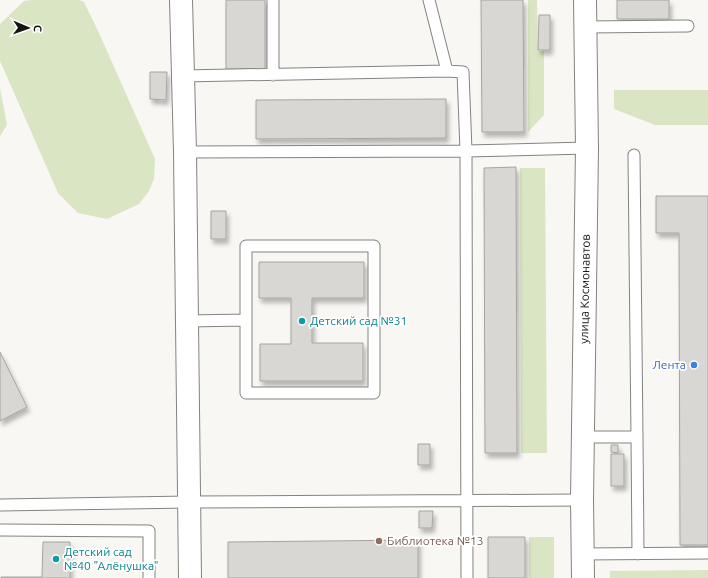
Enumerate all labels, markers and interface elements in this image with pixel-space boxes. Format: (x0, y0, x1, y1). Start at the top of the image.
north arrow (8, 8, 48, 48)
text: С (32, 25, 44, 32)
street label: улица Космонавтов (577, 234, 592, 344)
place label: Детский сад №31 (310, 314, 407, 327)
marker: Детский сад №31 (297, 316, 307, 326)
place label: Лента (653, 358, 686, 371)
marker: Лента (689, 360, 699, 370)
place label: Библиотека №13 (387, 534, 483, 547)
marker: Библиотека №13 (374, 536, 384, 546)
place label: Детский сад №40 "Алёнушка" (64, 545, 159, 572)
marker: Детский сад №40 "Алёнушка" (51, 554, 61, 564)

